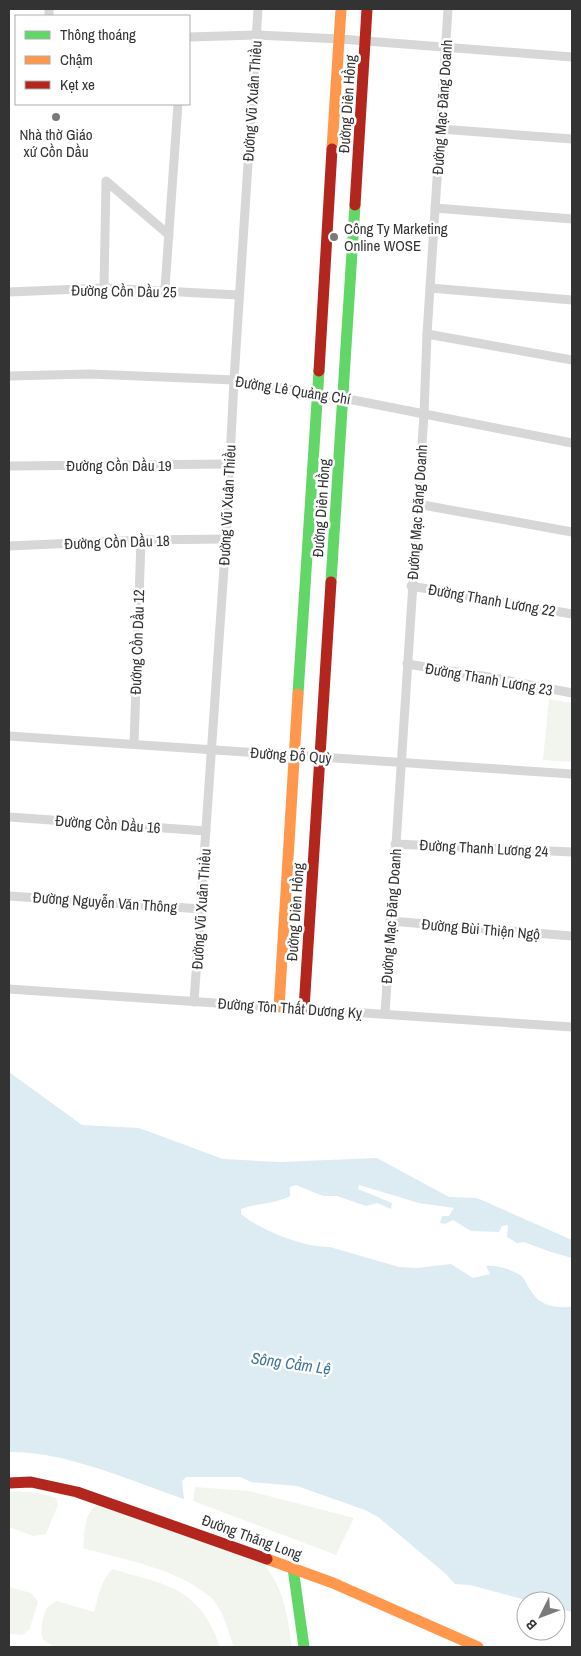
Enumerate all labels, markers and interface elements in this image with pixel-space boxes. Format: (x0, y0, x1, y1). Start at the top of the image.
legend (15, 15, 190, 105)
text: Thông thoáng (60, 24, 136, 45)
street label: Đường Mạc Đăng Doanh (427, 39, 457, 175)
street label: Đường Vũ Xuân Thiều (237, 40, 267, 162)
text: Chậm (60, 49, 93, 70)
street label: Đường Diên Hồng (333, 54, 361, 154)
text: Kẹt xe (60, 74, 95, 95)
marker: Nhà thờ Giáo xứ Cồn Dầu (50, 111, 62, 123)
place label: Nhà thờ Giáo xứ Cồn Dầu (19, 124, 93, 162)
place label: Công Ty Marketing Online WOSE (344, 218, 448, 256)
marker: Công Ty Marketing Online WOSE (328, 231, 340, 243)
street label: Đường Cồn Dầu 25 (71, 280, 177, 302)
street label: Đường Lê Quảng Chí (234, 371, 353, 410)
street label: Đường Vũ Xuân Thiều (213, 444, 241, 566)
street label: Đường Mạc Đăng Doanh (402, 444, 432, 580)
street label: Đường Cồn Dầu 19 (66, 455, 172, 476)
street label: Đường Diên Hồng (307, 458, 335, 558)
street label: Đường Cồn Dầu 18 (64, 530, 170, 554)
street label: Đường Thanh Lương 22 (427, 578, 558, 622)
street label: Đường Cồn Dầu 12 (125, 589, 149, 695)
street label: Đường Thanh Lương 23 (424, 657, 555, 701)
street label: Đường Đỗ Quỳ (250, 742, 333, 768)
street label: Đường Cồn Dầu 16 (55, 810, 161, 838)
street label: Đường Thanh Lương 24 (419, 834, 549, 862)
street label: Đường Vũ Xuân Thiều (186, 848, 216, 970)
street label: Đường Mạc Đăng Doanh (376, 848, 406, 984)
street label: Đường Diên Hồng (281, 862, 309, 962)
street label: Đường Nguyễn Văn Thông (32, 886, 178, 918)
street label: Đường Bùi Thiện Ngộ (421, 913, 541, 945)
street label: Đường Tôn Thất Dương Kỵ (217, 992, 364, 1024)
water label: Sông Cẩm Lệ (250, 1347, 332, 1379)
street label: Đường Thăng Long (199, 1509, 305, 1565)
north arrow (516, 1591, 566, 1641)
text: B (522, 1616, 541, 1634)

